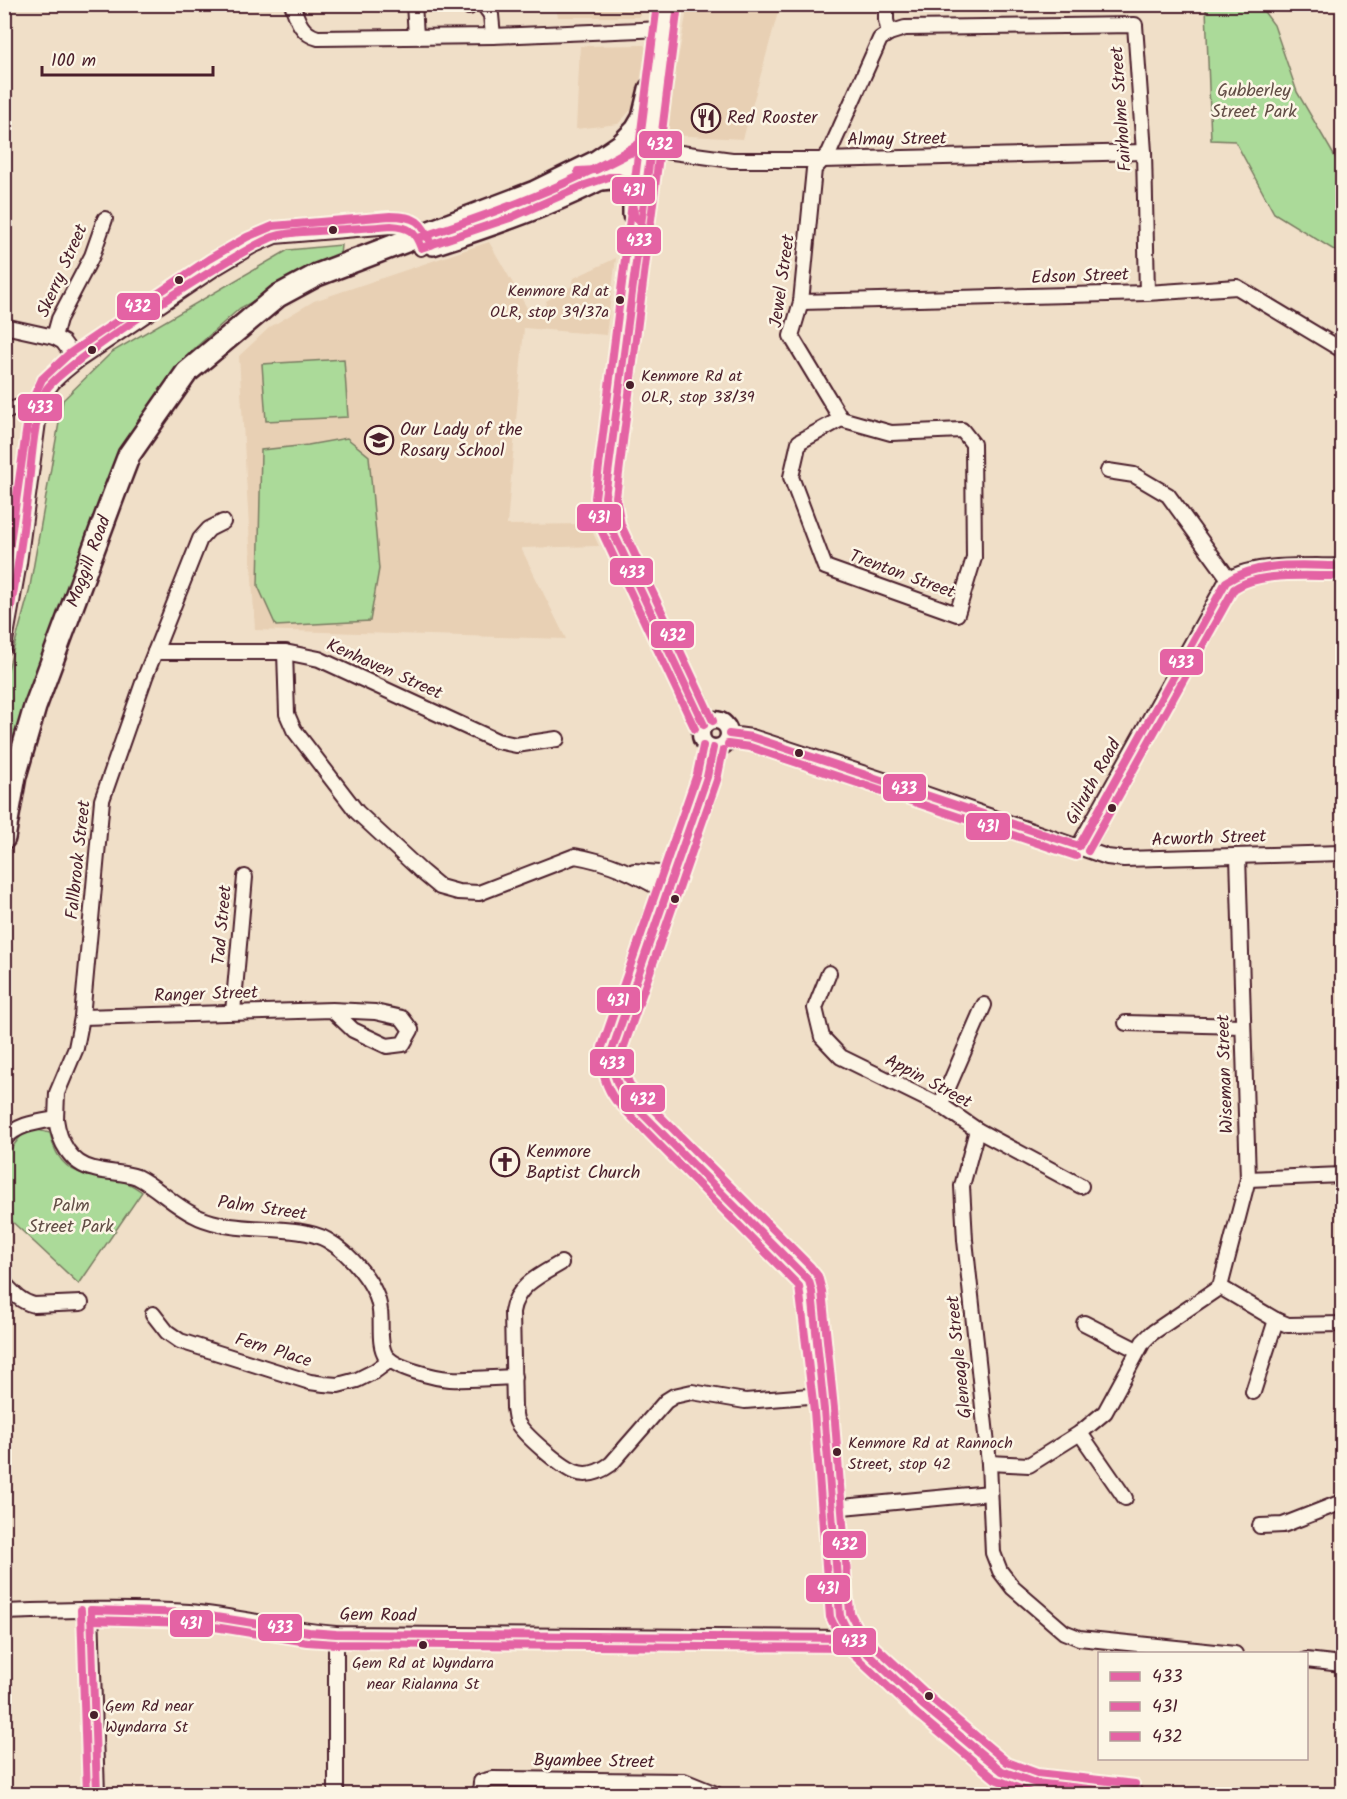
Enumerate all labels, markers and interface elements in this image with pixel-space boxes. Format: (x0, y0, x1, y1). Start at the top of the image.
scale bar (42, 39, 213, 77)
street label: Fairholme Street (1103, 44, 1141, 173)
text: 100 m (51, 47, 96, 76)
park label: Gubberley Street Park (1211, 77, 1297, 127)
restaurant icon: Red Rooster (690, 102, 722, 134)
place label: Red Rooster (727, 104, 818, 133)
street label: Almay Street (847, 125, 948, 155)
line badge: 432 (638, 130, 683, 159)
text: 432 (647, 133, 673, 158)
line badge: 431 (611, 176, 656, 205)
text: 431 (623, 179, 645, 204)
street label: Skerry Street (30, 219, 97, 322)
unlabelled marker (327, 224, 339, 236)
line badge: 433 (616, 226, 662, 255)
text: 433 (626, 229, 652, 254)
street label: Jewel Street (762, 231, 804, 330)
street label: Edson Street (1031, 261, 1130, 293)
unlabelled marker (173, 274, 185, 286)
place label: Kenmore Rd at OLR, stop 39/37a (490, 279, 610, 325)
line badge: 432 (116, 292, 161, 321)
marker: Kenmore Rd at OLR, stop 39/37a (614, 294, 626, 306)
text: 432 (125, 295, 151, 320)
unlabelled marker (86, 344, 98, 356)
place label: Kenmore Rd at OLR, stop 38/39 (641, 364, 755, 410)
marker: Kenmore Rd at OLR, stop 38/39 (624, 379, 636, 391)
line badge: 433 (17, 393, 63, 422)
text: 433 (27, 396, 53, 421)
place label: Our Lady of the Rosary School (400, 416, 523, 466)
school or university icon: Our Lady of the Rosary School (363, 424, 395, 456)
line badge: 431 (576, 503, 622, 532)
text: 431 (588, 506, 610, 531)
street label: Moggill Road (59, 511, 120, 612)
street label: Trenton Street (845, 542, 960, 608)
line badge: 433 (609, 557, 654, 586)
text: 433 (619, 561, 645, 586)
line badge: 432 (650, 620, 695, 649)
text: 432 (660, 624, 686, 649)
street label: Kenhaven Street (321, 631, 448, 709)
line badge: 433 (1159, 648, 1204, 676)
text: 433 (1168, 651, 1194, 676)
street label: Gilruth Road (1058, 733, 1130, 830)
unlabelled marker (793, 747, 805, 759)
line badge: 433 (882, 773, 927, 802)
text: 433 (891, 777, 917, 802)
street label: Fallbrook Street (58, 798, 100, 921)
unlabelled marker (1106, 802, 1118, 814)
line badge: 431 (965, 812, 1011, 841)
text: 431 (977, 815, 999, 840)
street label: Acworth Street (1151, 822, 1268, 855)
street label: Tad Street (205, 883, 241, 966)
unlabelled marker (669, 893, 681, 905)
street label: Ranger Street (154, 979, 260, 1011)
line badge: 431 (596, 986, 641, 1014)
text: 431 (607, 989, 629, 1014)
street label: Wiseman Street (1209, 1013, 1243, 1134)
street label: Appin Street (879, 1047, 978, 1118)
line badge: 433 (589, 1048, 635, 1077)
text: 433 (599, 1052, 625, 1077)
line badge: 432 (620, 1084, 666, 1113)
text: 432 (630, 1088, 656, 1113)
place label: Kenmore Baptist Church (526, 1138, 640, 1188)
church icon: Kenmore Baptist Church (489, 1146, 521, 1178)
street label: Palm Street (216, 1188, 310, 1230)
park label: Palm Street Park (28, 1192, 114, 1242)
street label: Gleneagle Street (939, 1293, 981, 1420)
street label: Fern Place (231, 1326, 315, 1376)
place label: Kenmore Rd at Rannoch Street, stop 42 (848, 1431, 1013, 1477)
marker: Kenmore Rd at Rannoch Street, stop 42 (831, 1446, 843, 1458)
line badge: 432 (822, 1530, 867, 1559)
text: 432 (832, 1533, 858, 1558)
line badge: 431 (805, 1574, 851, 1603)
text: 431 (817, 1577, 839, 1602)
street label: Gem Road (339, 1601, 418, 1631)
line badge: 431 (169, 1609, 214, 1638)
text: 431 (180, 1612, 202, 1637)
line badge: 433 (257, 1613, 303, 1642)
text: 433 (267, 1616, 293, 1641)
line badge: 433 (832, 1627, 877, 1656)
text: 433 (841, 1630, 867, 1655)
marker: Gem Rd at Wyndarra near Rialanna St (417, 1639, 429, 1651)
place label: Gem Rd at Wyndarra near Rialanna St (352, 1651, 494, 1697)
legend (1098, 1652, 1308, 1760)
text: 433 (1152, 1663, 1182, 1692)
unlabelled marker (923, 1690, 935, 1702)
text: 431 (1152, 1693, 1178, 1722)
place label: Gem Rd near Wyndarra St (105, 1694, 195, 1740)
marker: Gem Rd near Wyndarra St (88, 1709, 100, 1721)
text: 432 (1152, 1723, 1183, 1752)
street label: Byambee Street (533, 1746, 656, 1778)

